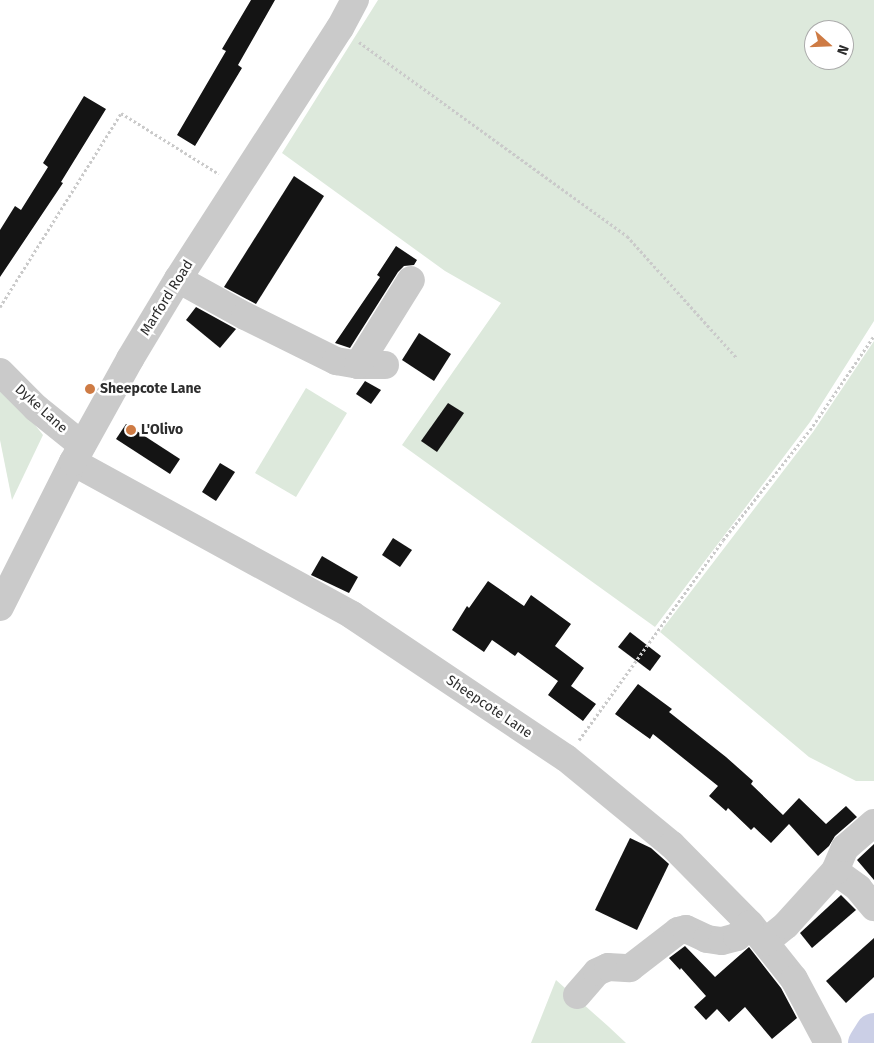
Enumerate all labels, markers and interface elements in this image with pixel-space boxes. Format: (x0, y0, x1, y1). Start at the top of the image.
north arrow (804, 20, 854, 70)
text: N (833, 43, 852, 57)
street label: Marford Road (137, 257, 197, 339)
street label: Dyke Lane (11, 381, 71, 437)
place label: Sheepcote Lane (100, 381, 201, 397)
marker: Sheepcote Lane (84, 383, 96, 395)
place label: L'Olivo (141, 422, 183, 438)
marker: L'Olivo (125, 424, 137, 436)
street label: Sheepcote Lane (443, 672, 535, 742)

